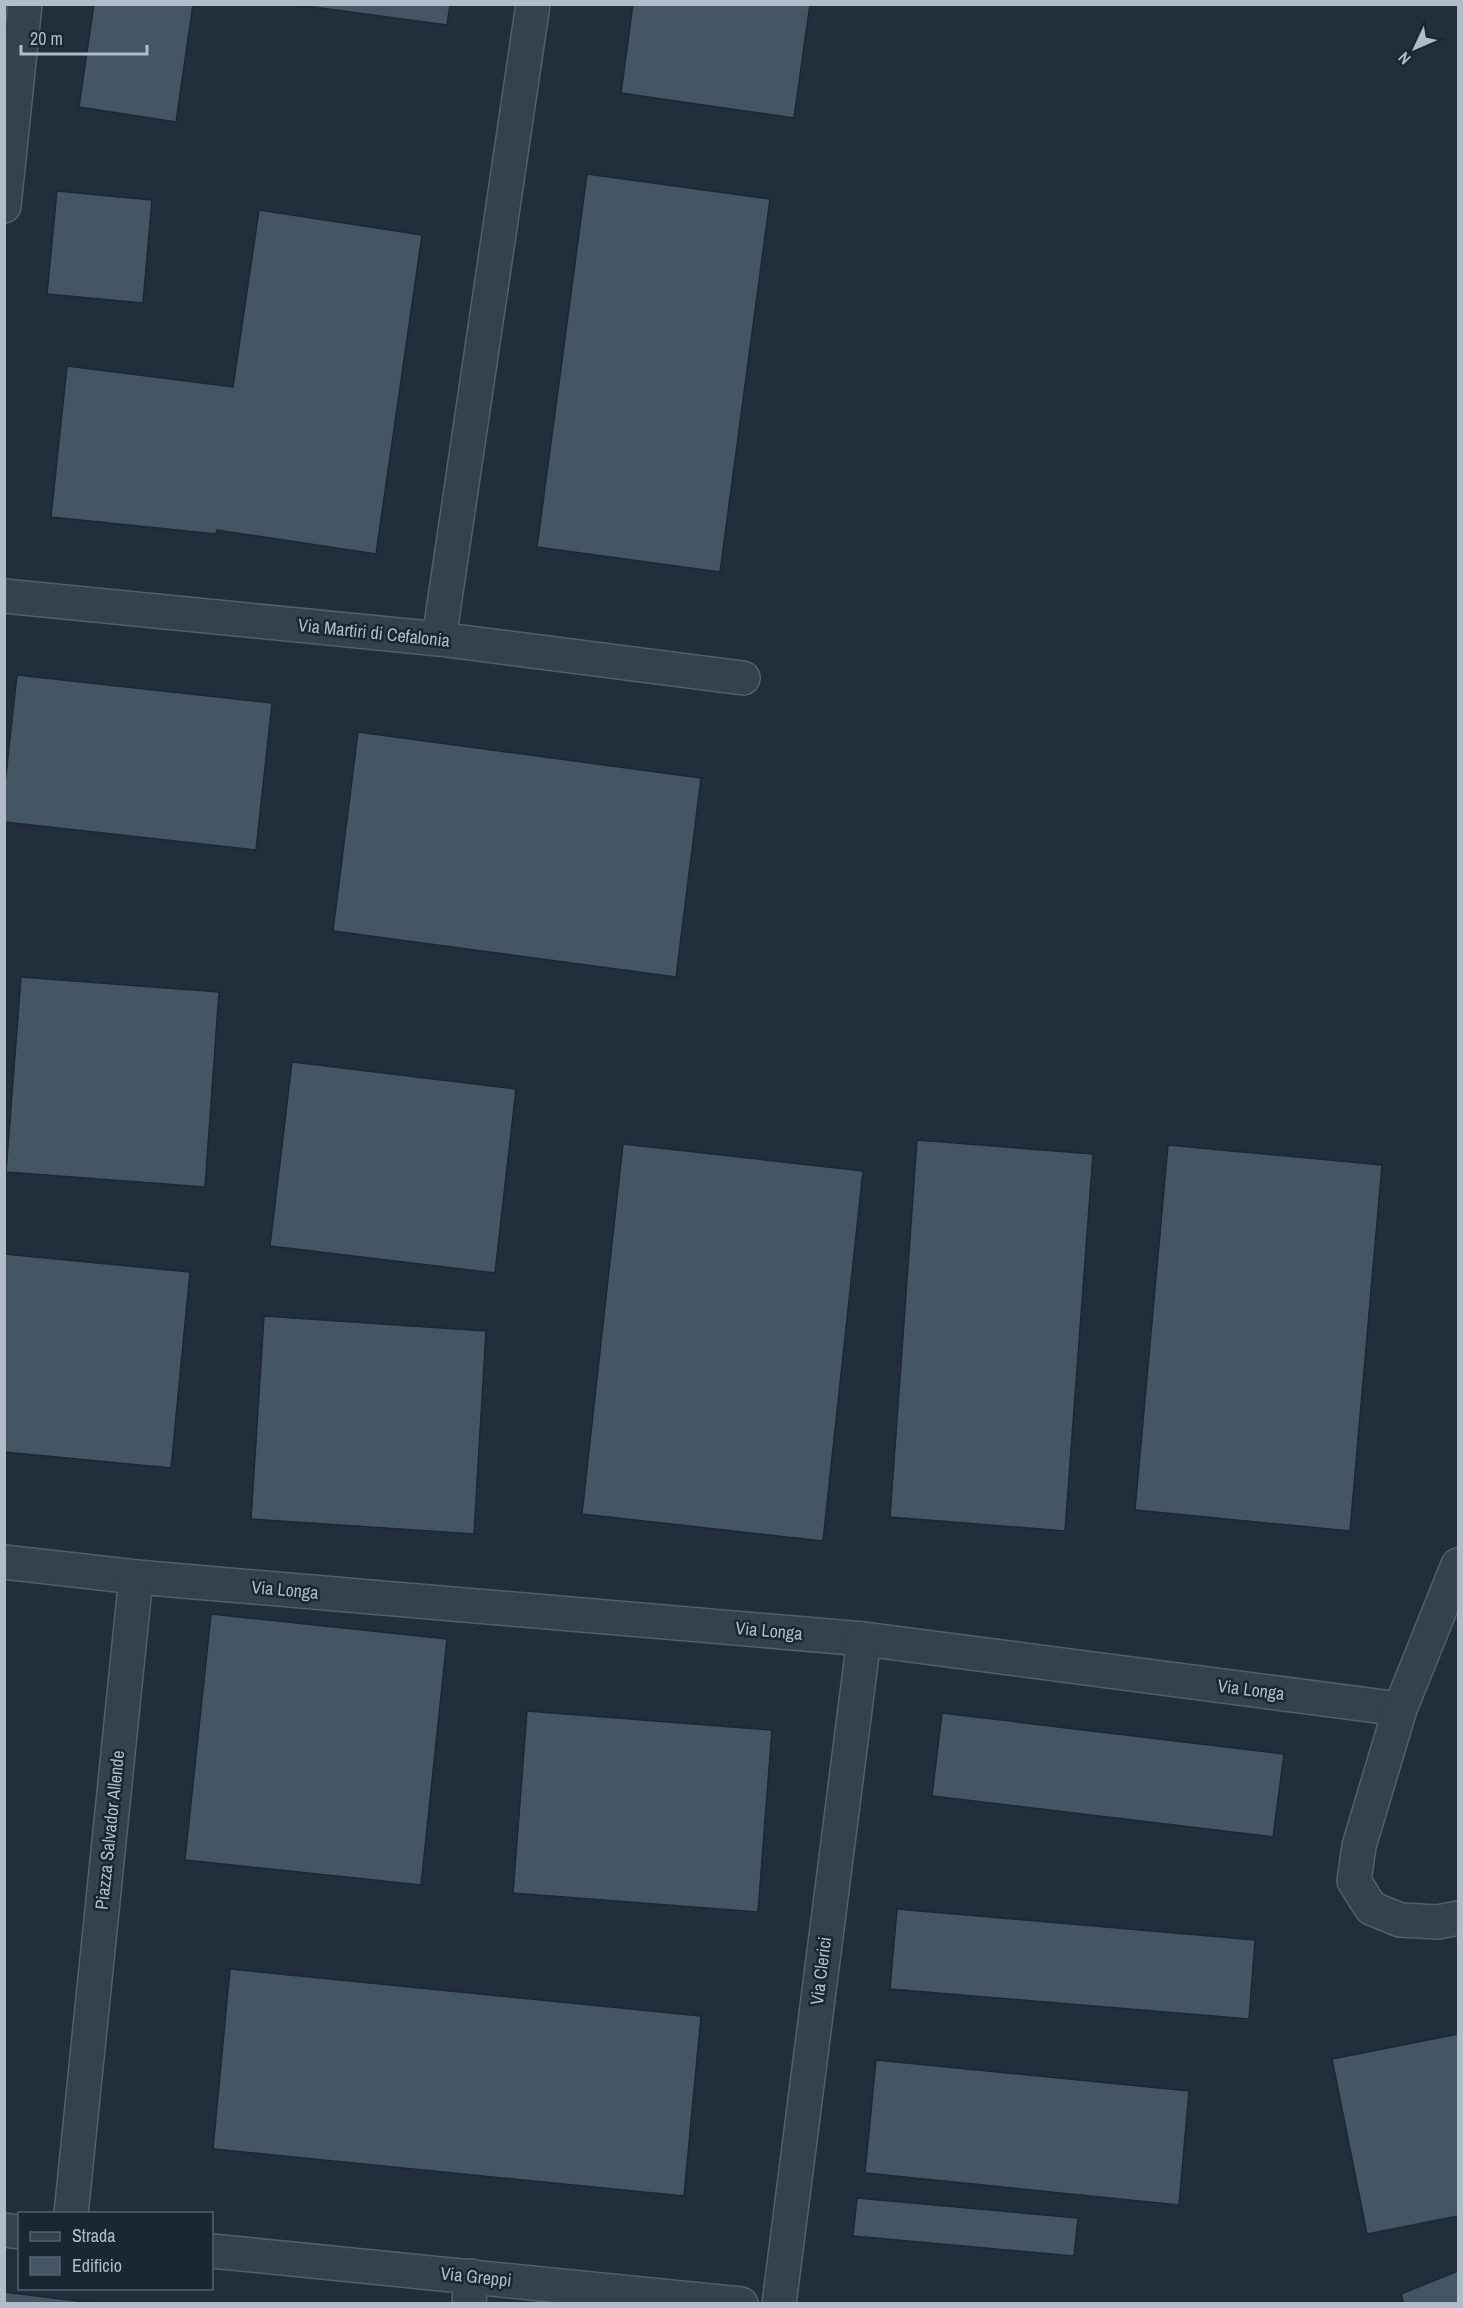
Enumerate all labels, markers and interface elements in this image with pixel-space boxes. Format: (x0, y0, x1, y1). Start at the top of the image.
scale bar (21, 18, 147, 56)
north arrow (1385, 18, 1445, 78)
text: 20 m (30, 26, 63, 51)
text: N (1393, 47, 1415, 69)
street label: Via Martiri di Cefalonia (297, 612, 451, 653)
street label: Via Longa (251, 1574, 320, 1605)
street label: Via Longa (735, 1615, 804, 1646)
street label: Via Longa (1216, 1673, 1286, 1706)
street label: Piazza Salvador Allende (89, 1749, 130, 1911)
street label: Via Clerici (804, 1935, 837, 2007)
legend (18, 2212, 213, 2290)
text: Strada (72, 2223, 116, 2248)
text: Edificio (72, 2253, 122, 2278)
street label: Via Greppi (439, 2260, 513, 2293)

